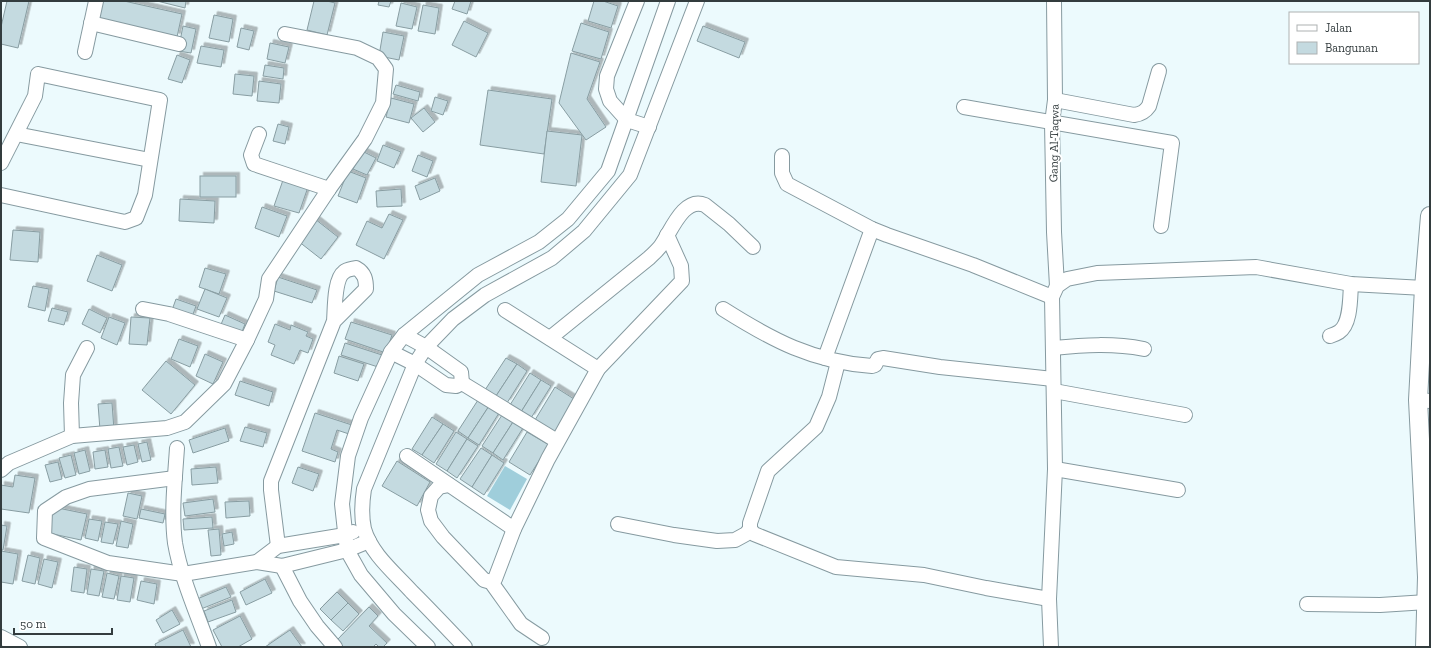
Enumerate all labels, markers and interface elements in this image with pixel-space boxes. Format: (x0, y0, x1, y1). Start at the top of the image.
legend (1289, 12, 1419, 64)
text: Jalan (1325, 21, 1352, 35)
text: Bangunan (1325, 41, 1378, 55)
street label: Gang Al-Taqwa (1046, 104, 1062, 182)
scale bar (14, 610, 112, 636)
text: 50 m (20, 617, 47, 631)

